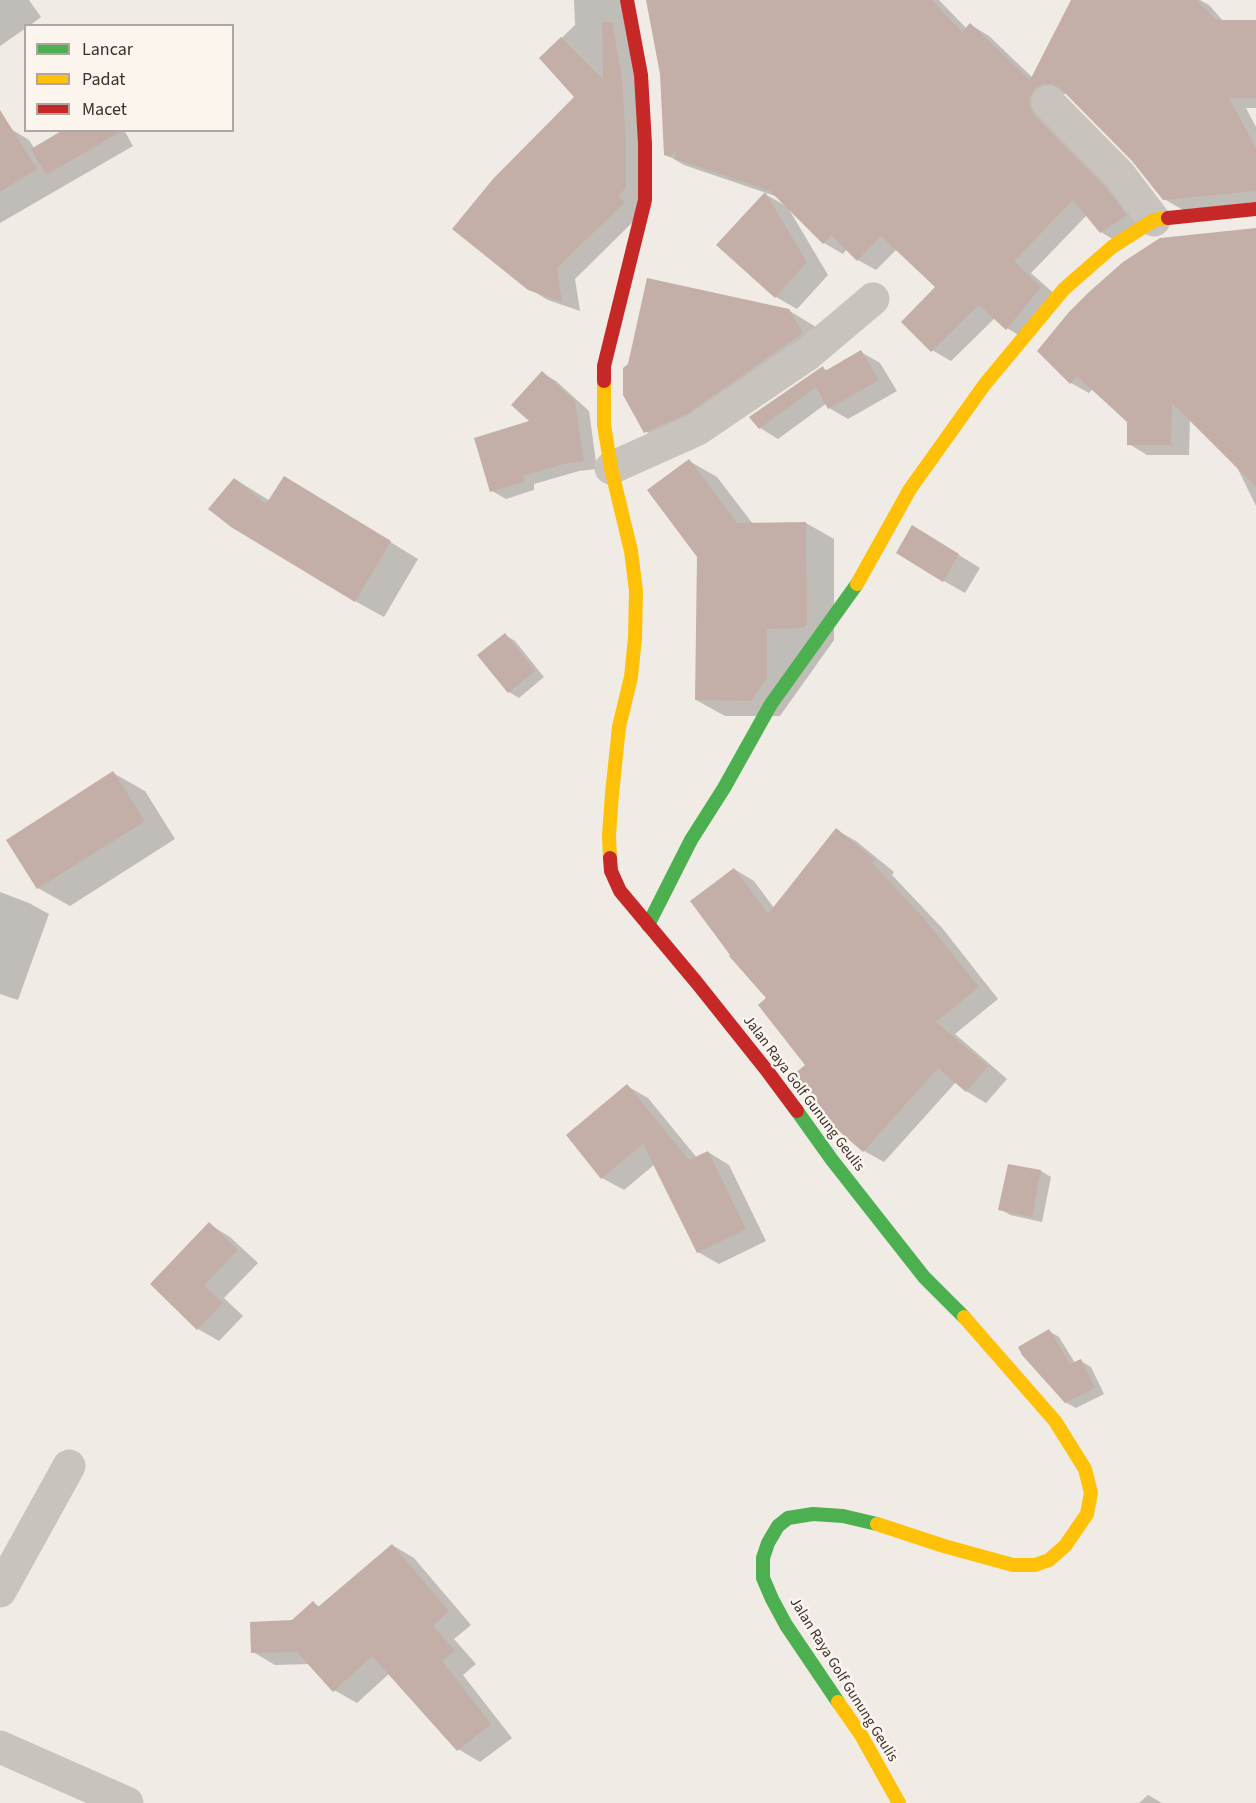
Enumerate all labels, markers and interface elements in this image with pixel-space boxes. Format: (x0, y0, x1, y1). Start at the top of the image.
legend (24, 24, 234, 132)
text: Lancar (82, 37, 133, 62)
text: Padat (82, 67, 125, 92)
text: Macet (82, 97, 127, 122)
street label: Jalan Raya Golf Gunung Geulis (739, 1013, 867, 1175)
street label: Jalan Raya Golf Gunung Geulis (785, 1594, 901, 1766)

